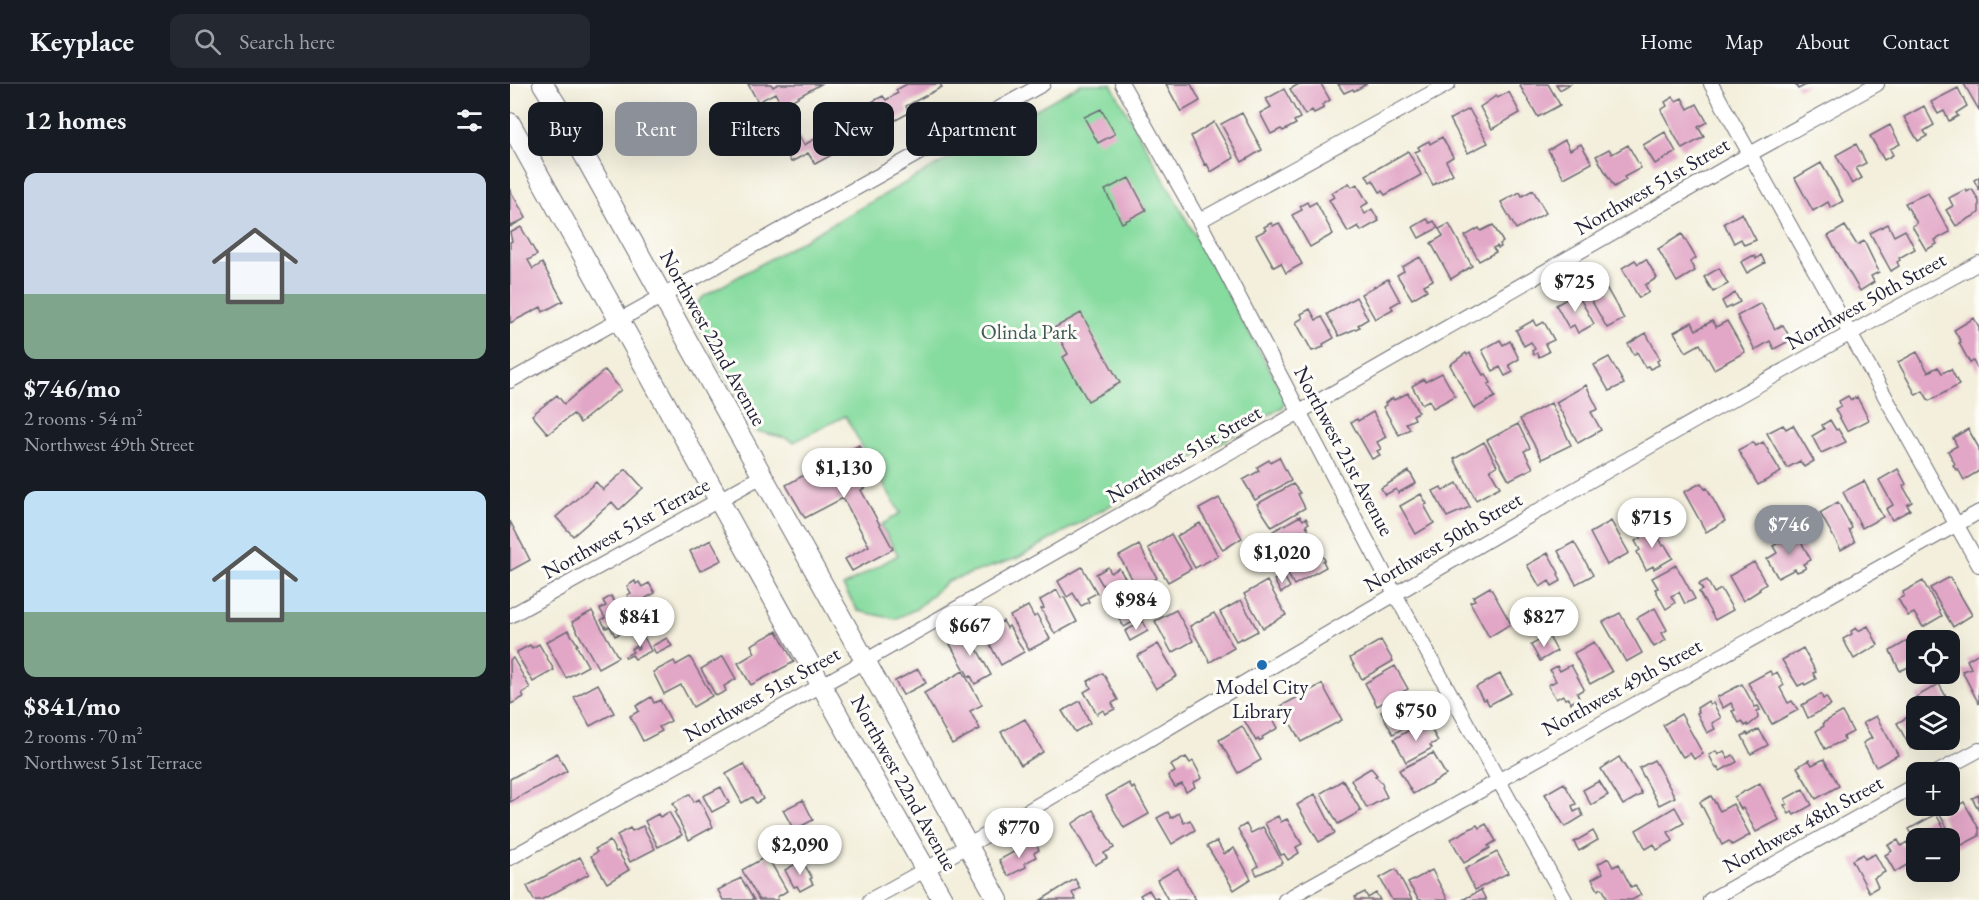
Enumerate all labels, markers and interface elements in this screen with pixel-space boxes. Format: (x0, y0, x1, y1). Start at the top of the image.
search box (170, 14, 590, 68)
text: Keyplace (30, 23, 134, 59)
icon: search (191, 25, 224, 58)
text: Search here (239, 27, 335, 56)
text: Home (1640, 28, 1692, 55)
text: Map (1725, 28, 1763, 55)
text: About (1796, 28, 1849, 55)
text: Contact (1882, 28, 1949, 55)
chip: Buy (528, 102, 603, 156)
chip: Rent (615, 102, 697, 156)
chip: Filters (709, 102, 801, 156)
chip: New (813, 102, 894, 156)
chip: Apartment (906, 102, 1037, 156)
text: 12 homes (24, 103, 126, 137)
icon: filters (453, 104, 486, 137)
street label: Northwest 51st Street (1569, 130, 1734, 241)
icon: home (201, 212, 309, 320)
street label: Northwest 22nd Avenue (654, 245, 773, 430)
street label: Northwest 50th Street (1781, 245, 1951, 356)
pin: $725 (1539, 262, 1611, 313)
text: $725 (1555, 268, 1595, 294)
park label: Olinda Park (981, 318, 1078, 345)
street label: Northwest 21st Avenue (1288, 361, 1401, 540)
text: $746/mo (24, 371, 120, 405)
street label: Northwest 51st Street (1101, 398, 1266, 509)
text: 2 rooms · 54 m² (24, 405, 143, 431)
text: Northwest 49th Street (24, 431, 194, 457)
pin: $1,130 (795, 448, 893, 499)
text: $1,130 (816, 454, 872, 480)
street label: Northwest 51st Terrace (537, 470, 714, 585)
street label: Northwest 50th Street (1359, 485, 1527, 598)
pin: $715 (1616, 498, 1688, 549)
text: $715 (1632, 504, 1672, 530)
pin: $746 (1753, 505, 1825, 556)
text: $746 (1769, 511, 1809, 537)
icon: home (201, 530, 309, 638)
pin: $1,020 (1233, 533, 1331, 584)
text: $1,020 (1254, 539, 1310, 565)
pin: $984 (1100, 580, 1172, 631)
text: $984 (1116, 586, 1156, 612)
pin: $841 (604, 597, 676, 648)
pin: $827 (1508, 597, 1580, 648)
text: $841 (620, 603, 660, 629)
text: $827 (1524, 603, 1564, 629)
pin: $667 (934, 606, 1006, 657)
text: $667 (950, 612, 990, 638)
map controls (1906, 630, 1960, 882)
button: locate (1906, 630, 1960, 684)
street label: Northwest 49th Street (1537, 631, 1707, 742)
street label: Northwest 51st Street (679, 639, 845, 748)
marker: Model City Library (1255, 658, 1269, 672)
place label: Model City Library (1216, 673, 1309, 724)
text: $841/mo (24, 689, 120, 723)
street label: Northwest 22nd Avenue (845, 690, 964, 875)
pin: $750 (1380, 691, 1452, 742)
button: layers (1906, 696, 1960, 750)
text: $750 (1396, 697, 1436, 723)
text: 2 rooms · 70 m² (24, 723, 143, 749)
text: Northwest 51st Terrace (24, 749, 202, 775)
button: + (1906, 762, 1960, 816)
street label: Northwest 48th Street (1718, 768, 1888, 879)
pin: $770 (983, 808, 1055, 859)
text: $770 (999, 814, 1039, 840)
pin: $2,090 (751, 825, 849, 876)
button: − (1906, 828, 1960, 882)
text: $2,090 (772, 831, 828, 857)

